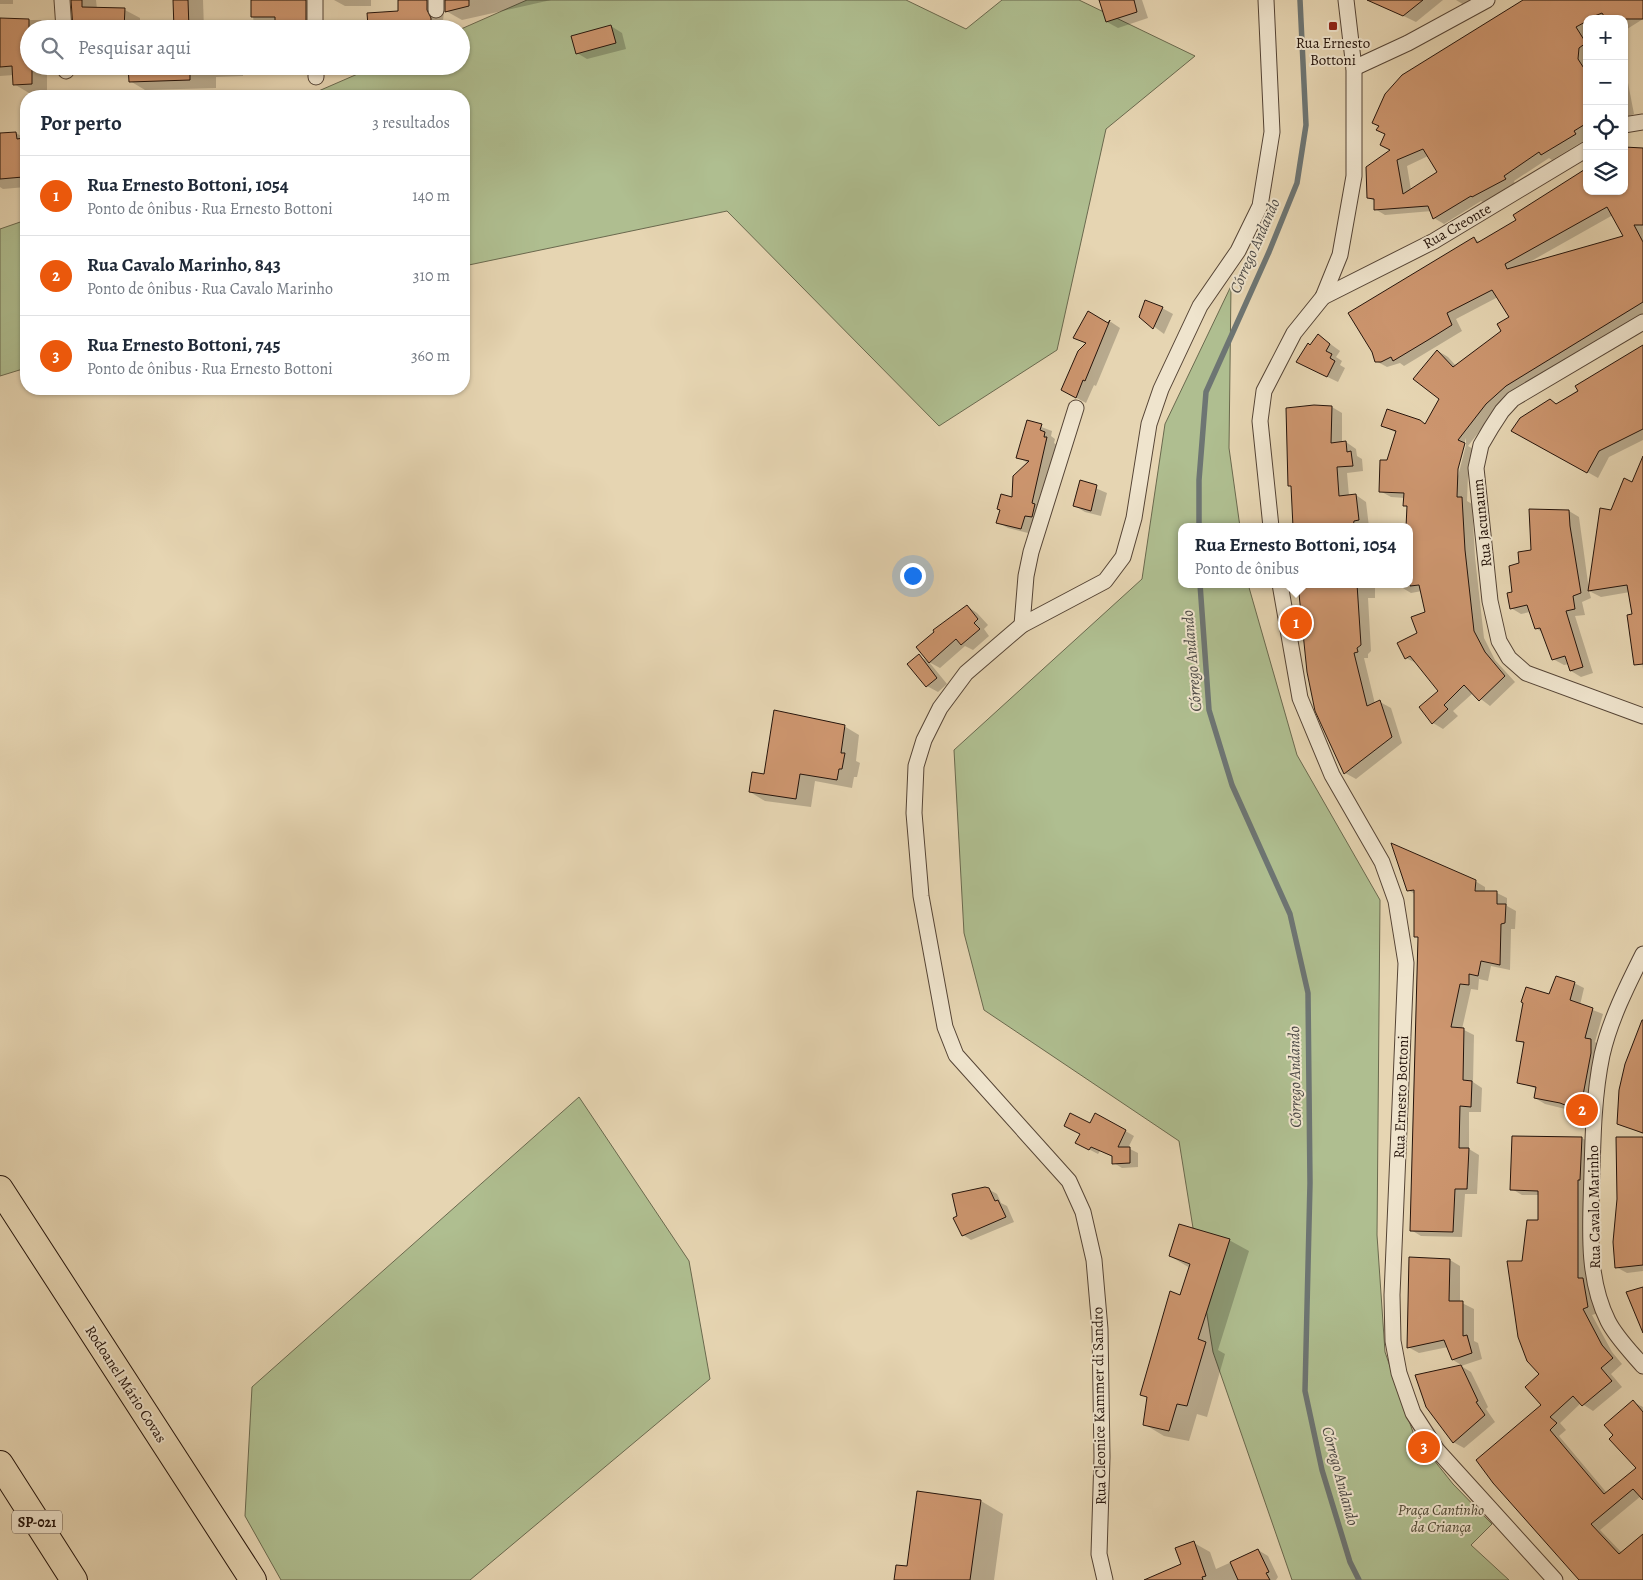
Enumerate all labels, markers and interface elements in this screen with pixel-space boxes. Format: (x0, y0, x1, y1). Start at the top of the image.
map controls (1583, 15, 1628, 195)
button: + (1583, 15, 1628, 60)
search box (20, 20, 470, 75)
marker: Rua Ernesto Bottoni (1327, 20, 1339, 32)
place label: Rua Ernesto Bottoni (1296, 33, 1370, 70)
icon: search (38, 34, 66, 62)
text: Pesquisar aqui (78, 35, 191, 61)
button: − (1583, 60, 1628, 105)
button: locate (1583, 105, 1628, 150)
text: Por perto (40, 109, 122, 137)
text: 3 resultados (372, 112, 450, 134)
button: layers (1583, 150, 1628, 195)
text: Rua Ernesto Bottoni, 1054 (87, 172, 289, 198)
text: 1 (53, 185, 59, 207)
text: 140 m (412, 185, 450, 207)
water label: Córrego Andando (1224, 195, 1286, 297)
text: Ponto de ônibus · Rua Ernesto Bottoni (87, 198, 333, 220)
street label: Rua Creonte (1419, 198, 1495, 254)
text: Rua Cavalo Marinho, 843 (87, 252, 281, 278)
text: 2 (52, 265, 60, 287)
text: 310 m (413, 265, 450, 287)
text: Ponto de ônibus · Rua Cavalo Marinho (87, 278, 333, 300)
text: Rua Ernesto Bottoni, 745 (87, 332, 281, 358)
text: 3 (53, 345, 59, 367)
text: 360 m (411, 345, 450, 367)
text: Ponto de ônibus · Rua Ernesto Bottoni (87, 358, 333, 380)
street label: Rua Jacunaum (1467, 477, 1497, 568)
popup (1178, 523, 1413, 588)
text: Rua Ernesto Bottoni, 1054 (1195, 532, 1396, 558)
text: Ponto de ônibus (1195, 558, 1299, 580)
your location (900, 563, 926, 589)
pin: 1 (1280, 604, 1312, 642)
water label: Córrego Andando (1177, 609, 1207, 713)
water label: Córrego Andando (1283, 1026, 1307, 1128)
street label: Rua Ernesto Bottoni (1389, 1035, 1413, 1159)
pin: 2 (1566, 1091, 1598, 1129)
street label: Rua Cavalo Marinho (1583, 1145, 1605, 1269)
street label: Rua Cleonice Kammer di Sandro (1087, 1307, 1111, 1505)
street label: Rodoanel Mário Covas (81, 1322, 171, 1446)
water label: Córrego Andando (1316, 1424, 1364, 1528)
pin: 3 (1408, 1428, 1440, 1466)
park label: Praça Cantinho da Criança (1398, 1500, 1484, 1537)
road number: SP-021 (12, 1510, 62, 1534)

